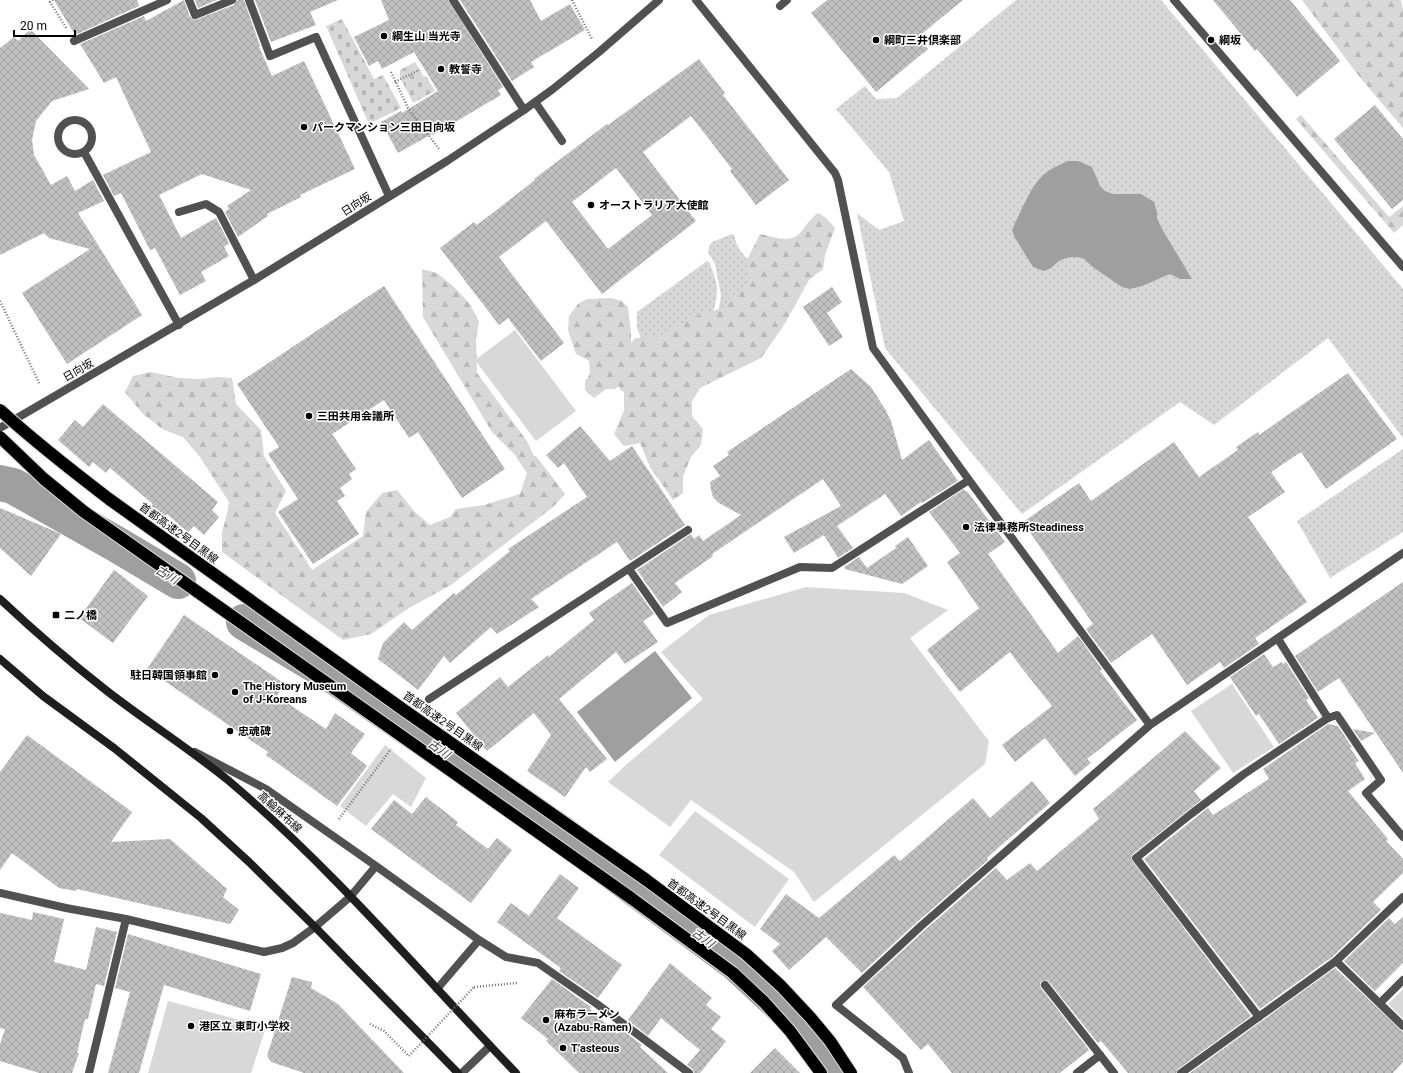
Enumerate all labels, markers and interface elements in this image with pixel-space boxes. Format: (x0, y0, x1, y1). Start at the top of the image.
scale bar (14, 12, 75, 38)
text: 20 m (20, 19, 47, 33)
place label: 綱生山 当光寺 (392, 30, 461, 43)
marker: 綱生山 当光寺 (379, 31, 389, 41)
place label: 綱町三井倶楽部 (884, 34, 961, 47)
place label: 綱坂 (1219, 34, 1241, 47)
marker: 綱町三井倶楽部 (871, 35, 881, 45)
marker: 綱坂 (1206, 35, 1216, 45)
place label: 教誓寺 (449, 63, 482, 76)
marker: 教誓寺 (436, 64, 446, 74)
place label: パークマンション三田日向坂 (312, 121, 455, 134)
marker: パークマンション三田日向坂 (299, 122, 309, 132)
street label: 日向坂 (339, 190, 374, 219)
place label: オーストラリア大使館 (599, 199, 708, 212)
marker: オーストラリア大使館 (586, 200, 596, 210)
street label: 日向坂 (61, 357, 96, 384)
place label: 三田共用会議所 (317, 410, 394, 423)
marker: 三田共用会議所 (304, 411, 314, 421)
street label: 首都高速2号目黒線 (137, 500, 221, 566)
place label: 法律事務所Steadiness (974, 521, 1084, 534)
marker: 法律事務所Steadiness (961, 522, 971, 532)
water label: 古川 (153, 563, 183, 588)
place label: 二ノ橋 (64, 609, 97, 622)
marker: 二ノ橋 (51, 610, 61, 620)
place label: 駐日韓国領事館 (130, 669, 207, 682)
marker: 駐日韓国領事館 (210, 670, 220, 680)
place label: The History Museum of J-Koreans (243, 680, 346, 706)
marker: The History Museum of J-Koreans (230, 687, 240, 697)
street label: 首都高速2号目黒線 (400, 689, 485, 754)
place label: 忠魂碑 (238, 725, 271, 738)
marker: 忠魂碑 (225, 726, 235, 736)
water label: 古川 (425, 736, 454, 763)
street label: 高輪麻布線 (255, 789, 304, 836)
street label: 首都高速2号目黒線 (665, 876, 749, 942)
water label: 古川 (689, 925, 718, 952)
place label: 麻布ラーメン (Azabu-Ramen) (554, 1008, 632, 1034)
marker: 麻布ラーメン (Azabu-Ramen) (541, 1015, 551, 1025)
place label: 港区立 東町小学校 (199, 1020, 290, 1033)
marker: 港区立 東町小学校 (186, 1021, 196, 1031)
place label: T’asteous (571, 1042, 620, 1055)
marker: T’asteous (558, 1043, 568, 1053)

